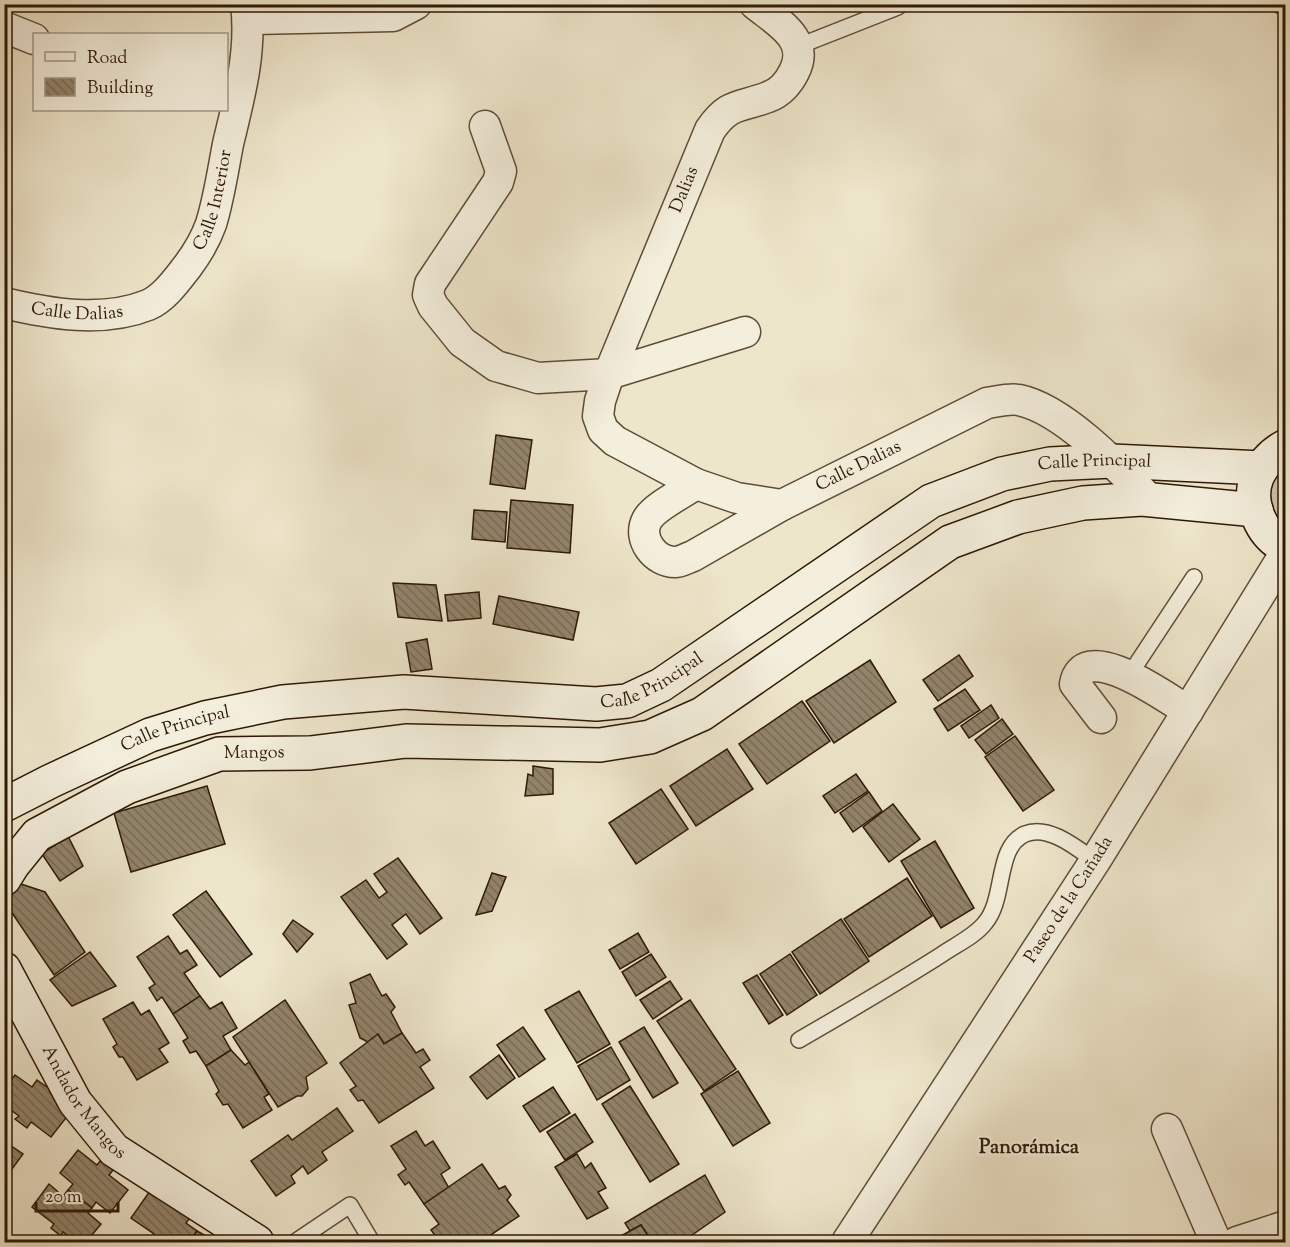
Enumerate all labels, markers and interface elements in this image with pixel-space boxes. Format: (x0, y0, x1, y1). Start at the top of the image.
legend (33, 33, 228, 111)
text: Road (87, 46, 127, 72)
text: Building (87, 76, 153, 102)
street label: Calle Interior (187, 148, 240, 256)
street label: Dalias (664, 163, 706, 217)
street label: Calle Dalias (29, 296, 125, 328)
street label: Calle Dalias (811, 435, 906, 499)
street label: Calle Principal (1036, 448, 1152, 479)
street label: Calle Principal (599, 647, 709, 717)
street label: Calle Principal (117, 700, 232, 760)
street label: Mangos (224, 740, 285, 767)
street label: Paseo de la Cañada (1019, 831, 1120, 969)
street label: Andador Mangos (34, 1041, 130, 1167)
district label: Panorámica (979, 1134, 1080, 1163)
scale bar (36, 1175, 118, 1213)
text: 20 m (45, 1185, 82, 1211)

